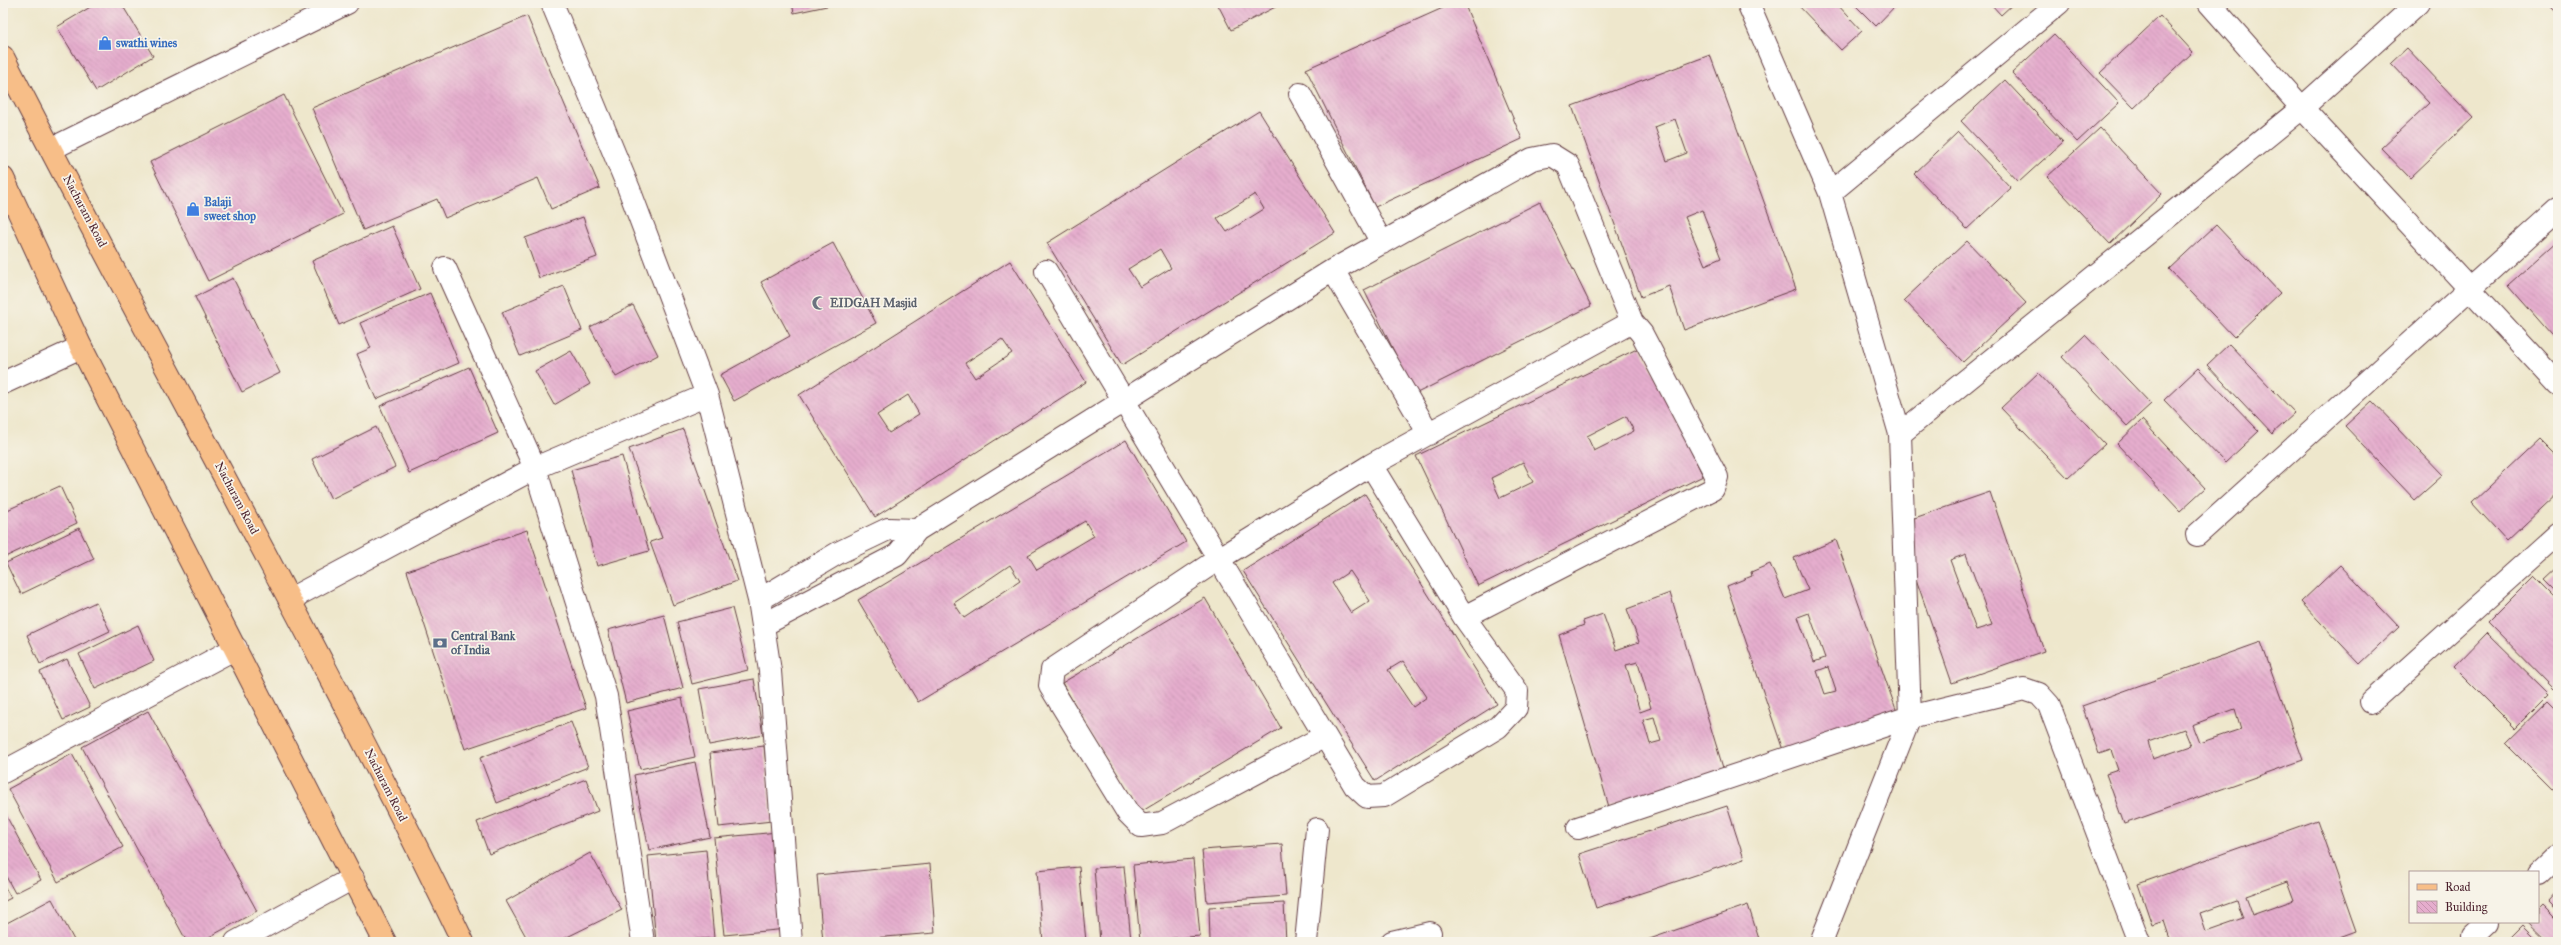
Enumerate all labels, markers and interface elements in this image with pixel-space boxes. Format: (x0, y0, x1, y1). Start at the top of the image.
shop icon: swathi wines (97, 35, 113, 51)
place label: swathi wines (116, 36, 178, 50)
street label: Nacharam Road (60, 173, 110, 249)
place label: Balaji sweet shop (204, 195, 256, 224)
shop icon: Balaji sweet shop (185, 201, 201, 217)
mosque icon: EIDGAH Masjid (811, 295, 827, 311)
place label: EIDGAH Masjid (830, 296, 918, 311)
street label: Nacharam Road (212, 460, 262, 536)
place label: Central Bank of India (451, 629, 516, 657)
bank icon: Central Bank of India (432, 635, 448, 651)
street label: Nacharam Road (362, 746, 410, 824)
legend (2409, 871, 2539, 923)
text: Road (2445, 880, 2471, 894)
text: Building (2445, 900, 2488, 915)

